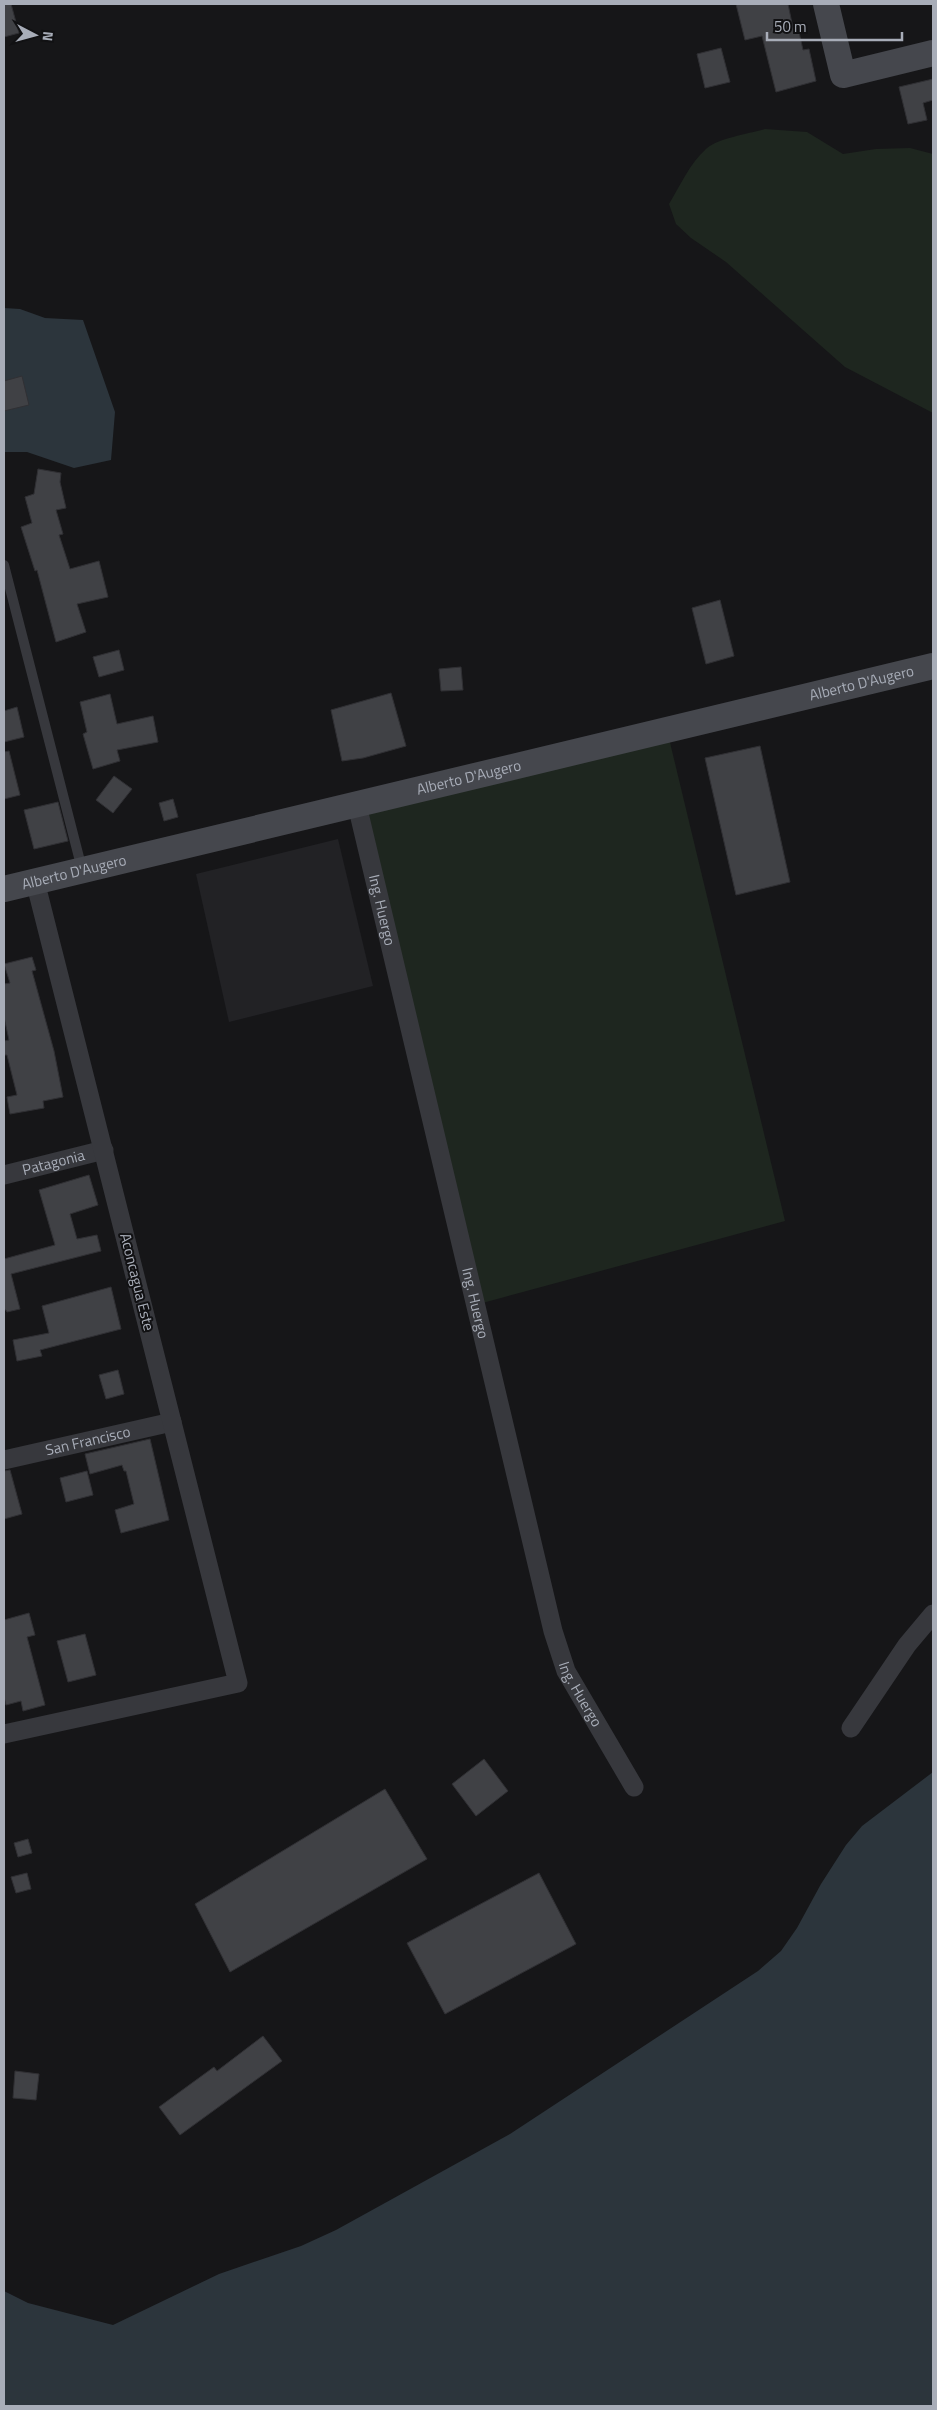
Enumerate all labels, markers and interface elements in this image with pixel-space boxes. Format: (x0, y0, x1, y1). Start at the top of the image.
north arrow (10, 10, 60, 60)
scale bar (767, 10, 902, 42)
text: 50 m (774, 15, 807, 38)
text: N (37, 30, 59, 42)
street label: Alberto D'Augero (807, 659, 916, 706)
street label: Alberto D'Augero (414, 753, 523, 801)
street label: Alberto D'Augero (19, 848, 129, 895)
street label: Ing. Huergo (363, 872, 402, 948)
street label: Patagonia (20, 1143, 87, 1181)
street label: Aconcagua Este (114, 1231, 161, 1333)
street label: Ing. Huergo (456, 1265, 495, 1341)
street label: San Francisco (43, 1420, 133, 1461)
street label: Ing. Huergo (553, 1659, 608, 1731)

